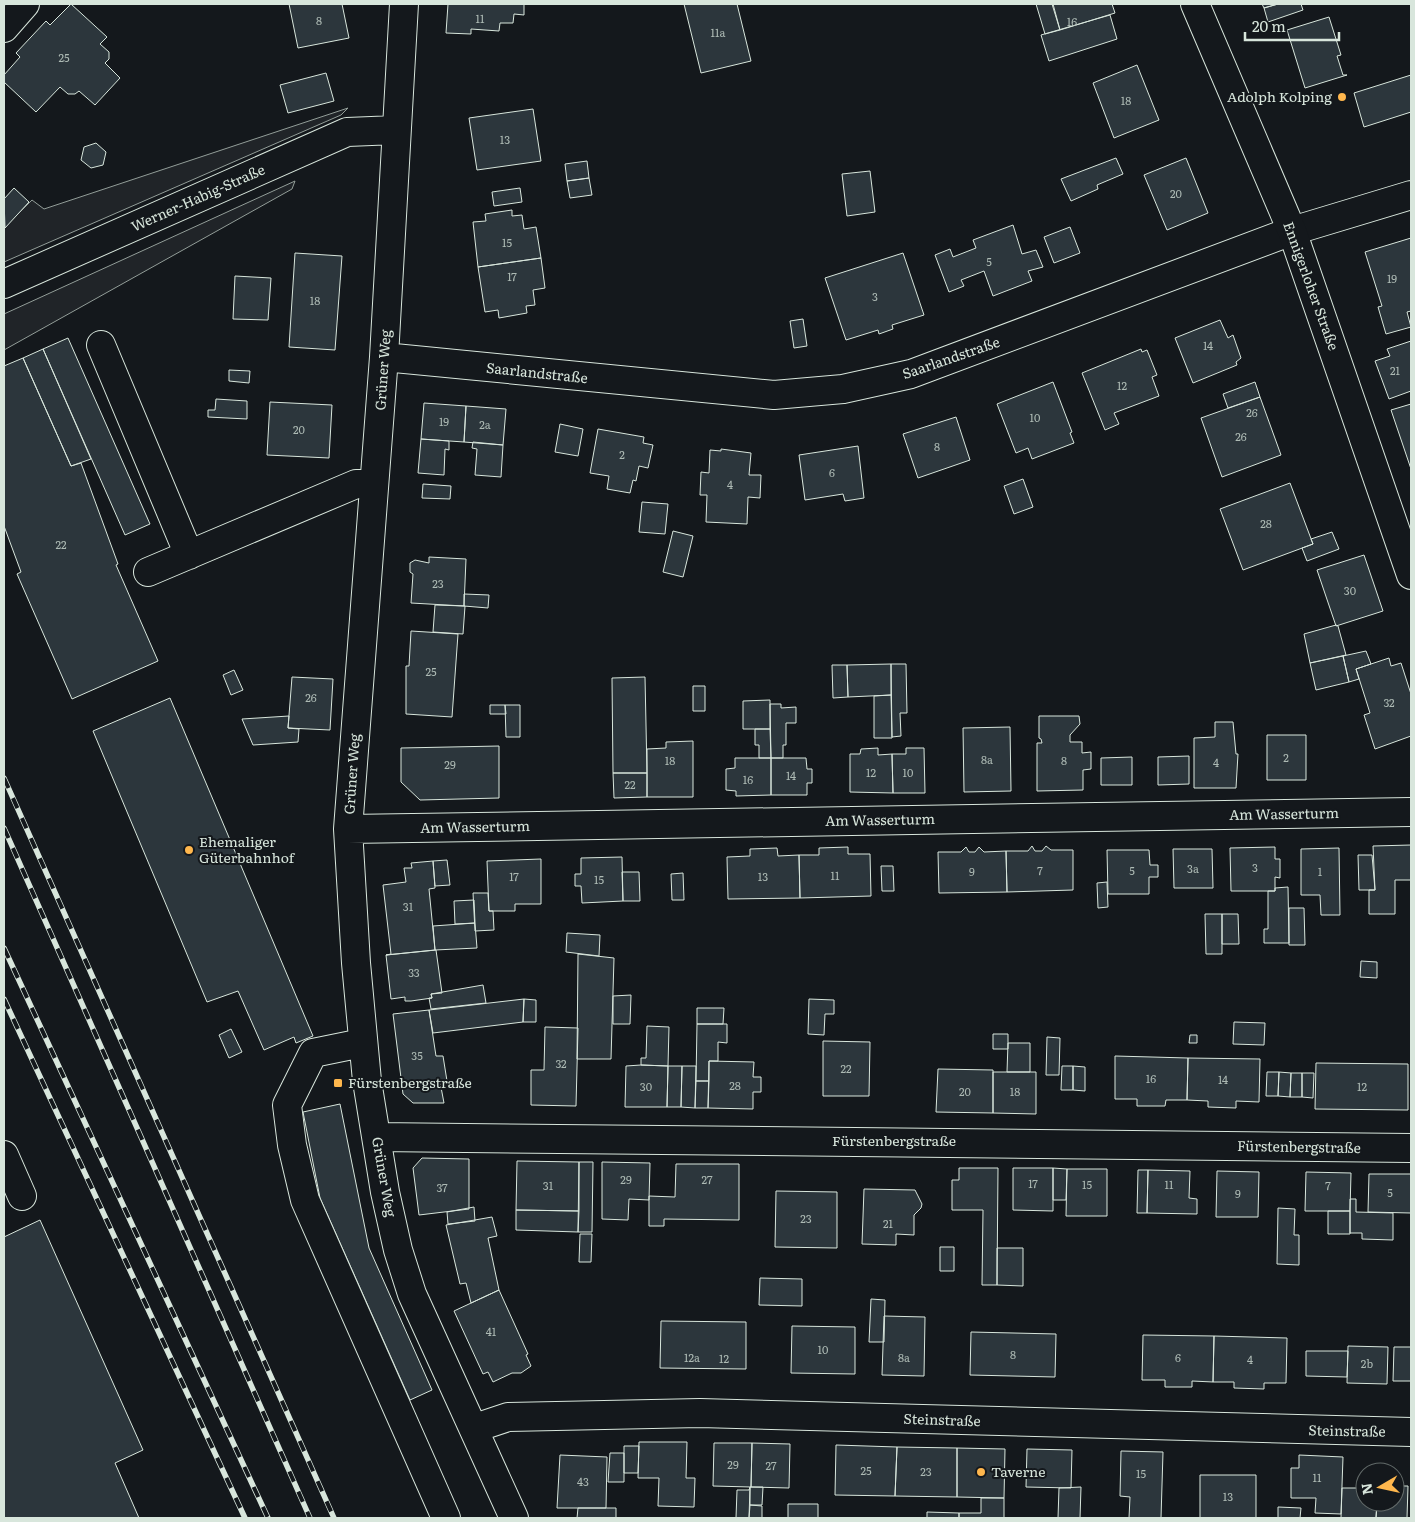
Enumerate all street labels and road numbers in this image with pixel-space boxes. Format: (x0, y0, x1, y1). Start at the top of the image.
street label: Werner-Habig-Straße (127, 159, 268, 236)
street label: Ennigerloher Straße (1279, 218, 1345, 353)
street label: Grüner Weg (369, 329, 395, 411)
street label: Saarlandstraße (899, 331, 1002, 383)
street label: Saarlandstraße (485, 357, 589, 387)
street label: Grüner Weg (338, 733, 364, 815)
street label: Am Wasserturm (1229, 802, 1340, 824)
street label: Am Wasserturm (825, 808, 936, 830)
street label: Am Wasserturm (420, 815, 531, 837)
street label: Fürstenbergstraße (832, 1130, 956, 1150)
street label: Grüner Weg (368, 1135, 402, 1219)
street label: Fürstenbergstraße (1237, 1135, 1361, 1157)
street label: Steinstraße (903, 1408, 981, 1430)
street label: Steinstraße (1308, 1419, 1386, 1441)

